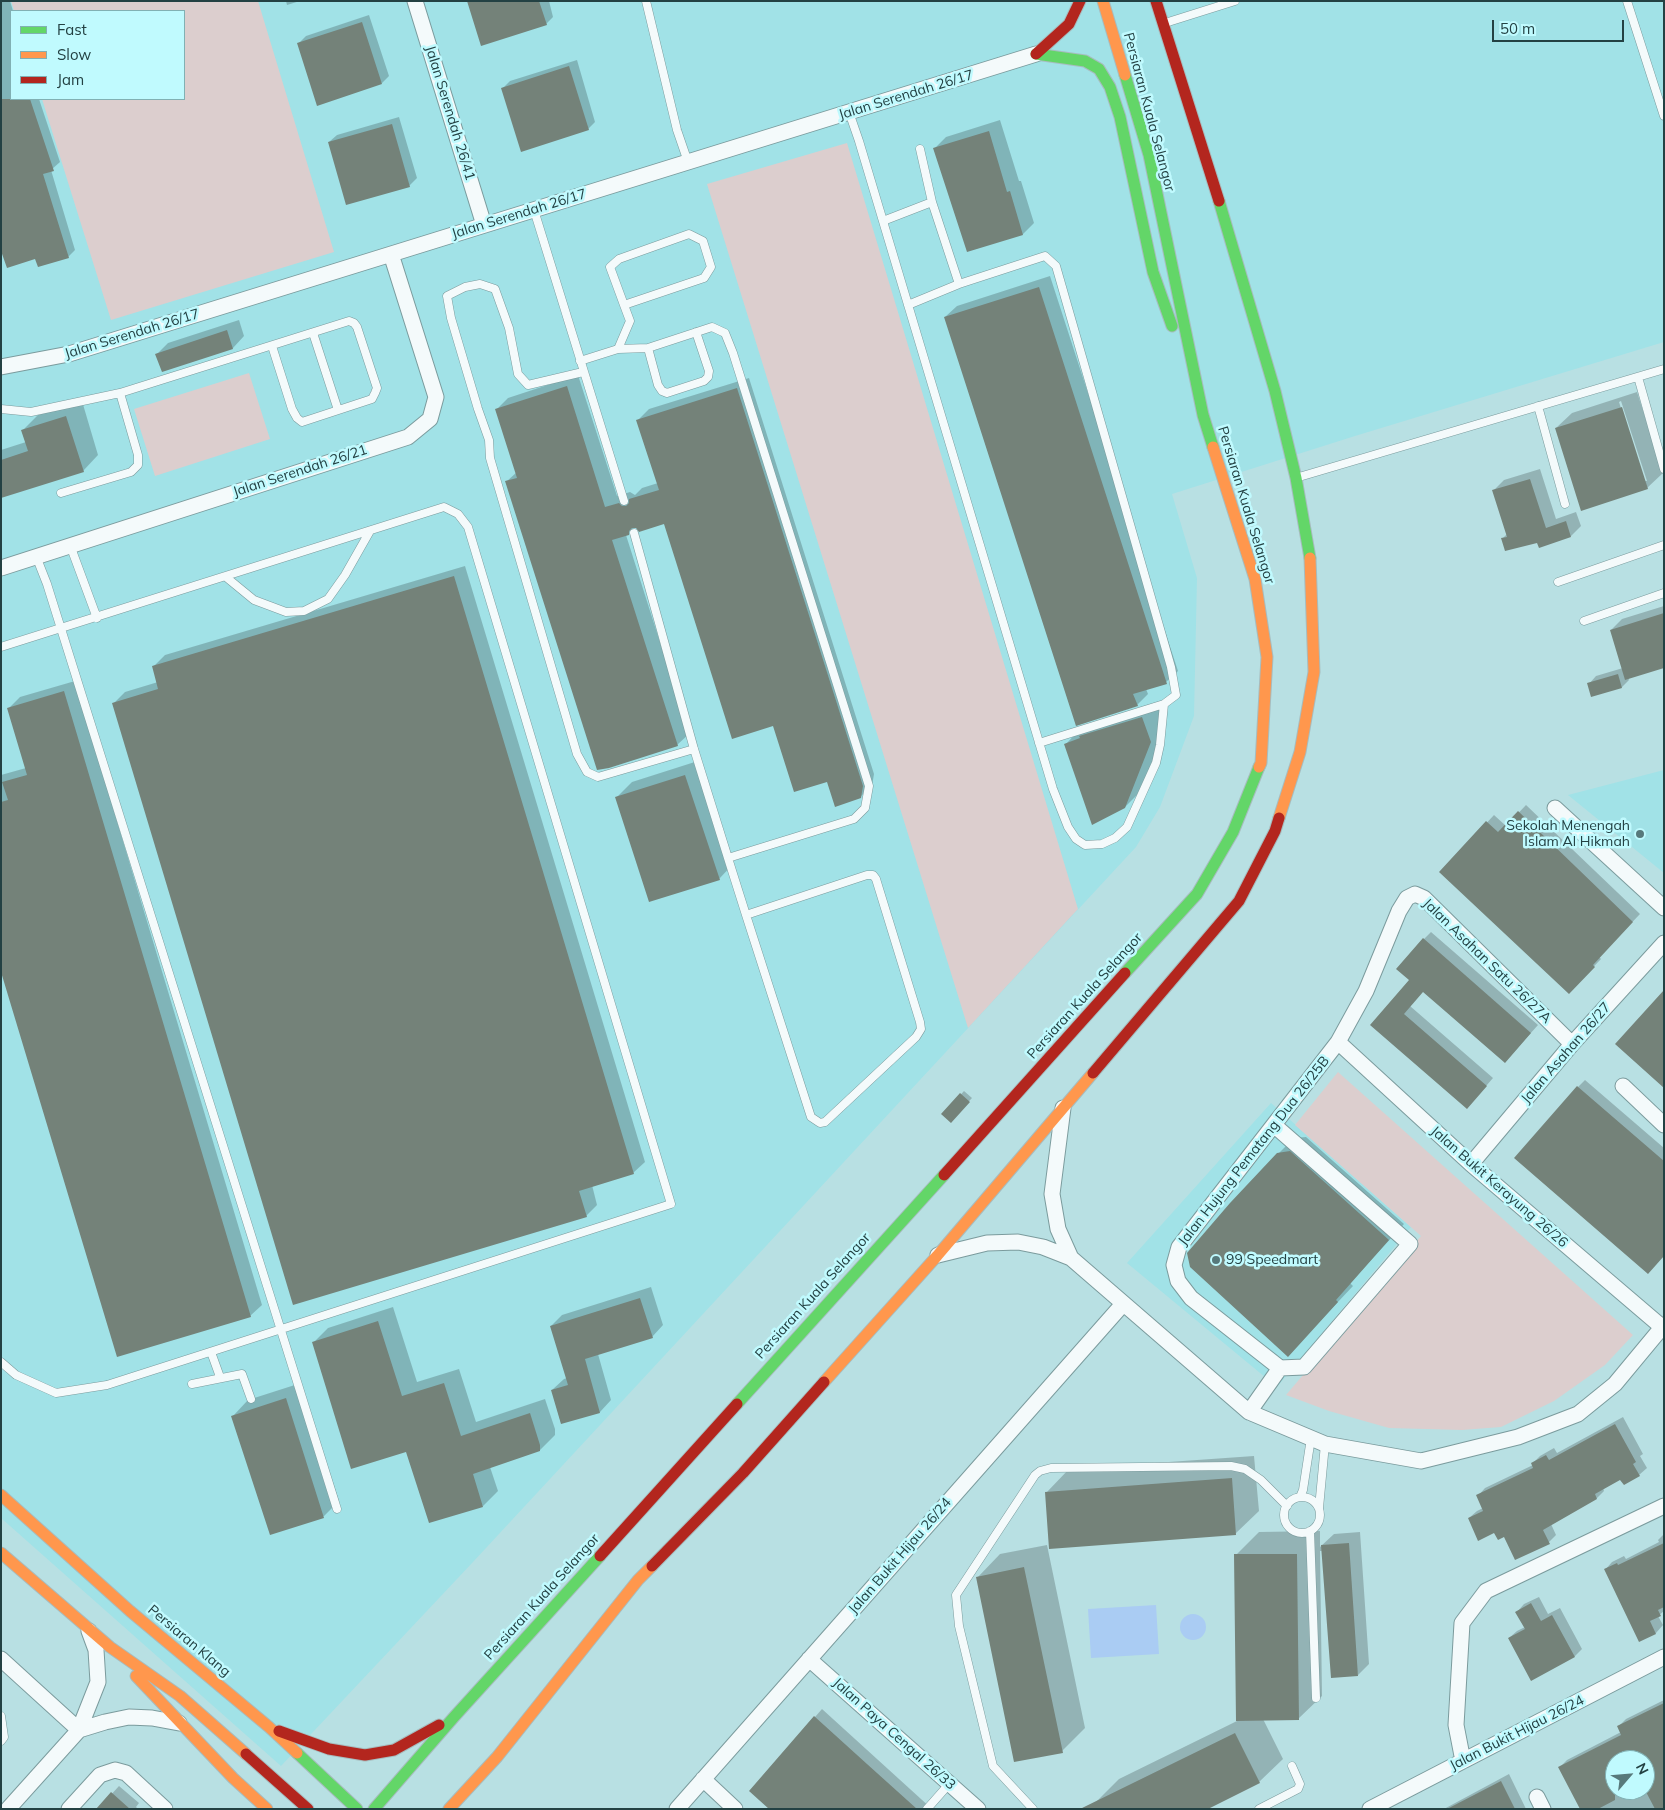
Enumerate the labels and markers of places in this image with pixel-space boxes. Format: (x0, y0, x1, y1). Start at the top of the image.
place label: Sekolah Menengah Islam Al Hikmah (1506, 818, 1630, 850)
marker: Sekolah Menengah Islam Al Hikmah (1634, 828, 1646, 840)
place label: 99 Speedmart (1226, 1252, 1318, 1268)
marker: 99 Speedmart (1210, 1254, 1222, 1266)

